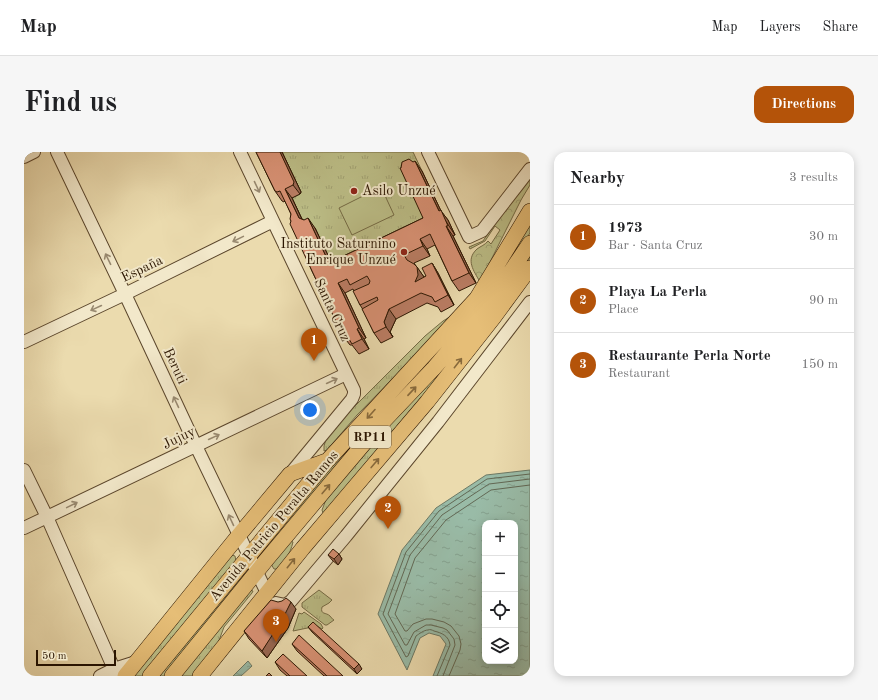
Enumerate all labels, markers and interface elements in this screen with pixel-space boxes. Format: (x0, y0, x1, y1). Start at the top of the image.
text: Map (20, 18, 57, 37)
text: Map (712, 20, 738, 34)
text: Layers (760, 20, 801, 34)
text: Share (823, 20, 858, 34)
button: Directions (754, 86, 854, 123)
text: Find us (24, 90, 117, 118)
text: Nearby (570, 170, 625, 187)
text: 3 results (789, 171, 838, 184)
one-way arrow (254, 181, 261, 193)
place label: Asilo Unzué (362, 184, 436, 198)
marker: Asilo Unzué (349, 186, 359, 196)
text: 1973 (608, 221, 643, 236)
text: 1 (579, 230, 587, 243)
text: 30 m (809, 230, 838, 243)
one-way arrow (233, 235, 245, 243)
place label: Instituto Saturnino Enrique Unzué (280, 237, 396, 267)
text: Bar · Santa Cruz (608, 239, 702, 252)
marker: Instituto Saturnino Enrique Unzué (399, 247, 409, 257)
street label: España (119, 253, 165, 285)
one-way arrow (104, 254, 111, 266)
street label: Santa Cruz (311, 276, 353, 344)
text: Playa La Perla (608, 285, 707, 300)
text: 2 (579, 294, 587, 307)
text: 90 m (809, 294, 838, 307)
text: Place (608, 303, 638, 316)
one-way arrow (91, 305, 103, 312)
pin: 1 (301, 328, 327, 361)
street label: Beruti (161, 346, 189, 386)
text: Restaurante Perla Norte (608, 349, 771, 364)
one-way arrow (454, 358, 462, 369)
text: 3 (579, 358, 587, 371)
text: 150 m (801, 358, 838, 371)
text: Restaurant (608, 367, 670, 380)
one-way arrow (325, 377, 337, 384)
one-way arrow (407, 386, 417, 396)
one-way arrow (172, 397, 179, 409)
your location (300, 400, 320, 420)
one-way arrow (367, 408, 376, 418)
street label: Jujuy (160, 424, 198, 452)
road number: RP11 (349, 426, 391, 448)
one-way arrow (208, 433, 220, 440)
street label: Avenida Patricio Peralta Ramos (207, 448, 341, 604)
one-way arrow (371, 458, 380, 469)
one-way arrow (322, 483, 331, 494)
pin: 2 (375, 496, 401, 529)
one-way arrow (66, 501, 78, 508)
one-way arrow (227, 514, 234, 526)
map controls (482, 520, 518, 664)
button: + (482, 520, 518, 556)
button: − (482, 556, 518, 592)
one-way arrow (287, 557, 296, 568)
button: locate (482, 592, 518, 628)
pin: 3 (263, 609, 289, 642)
button: layers (482, 628, 518, 664)
scale bar (36, 648, 116, 667)
text: 50 m (42, 651, 67, 662)

